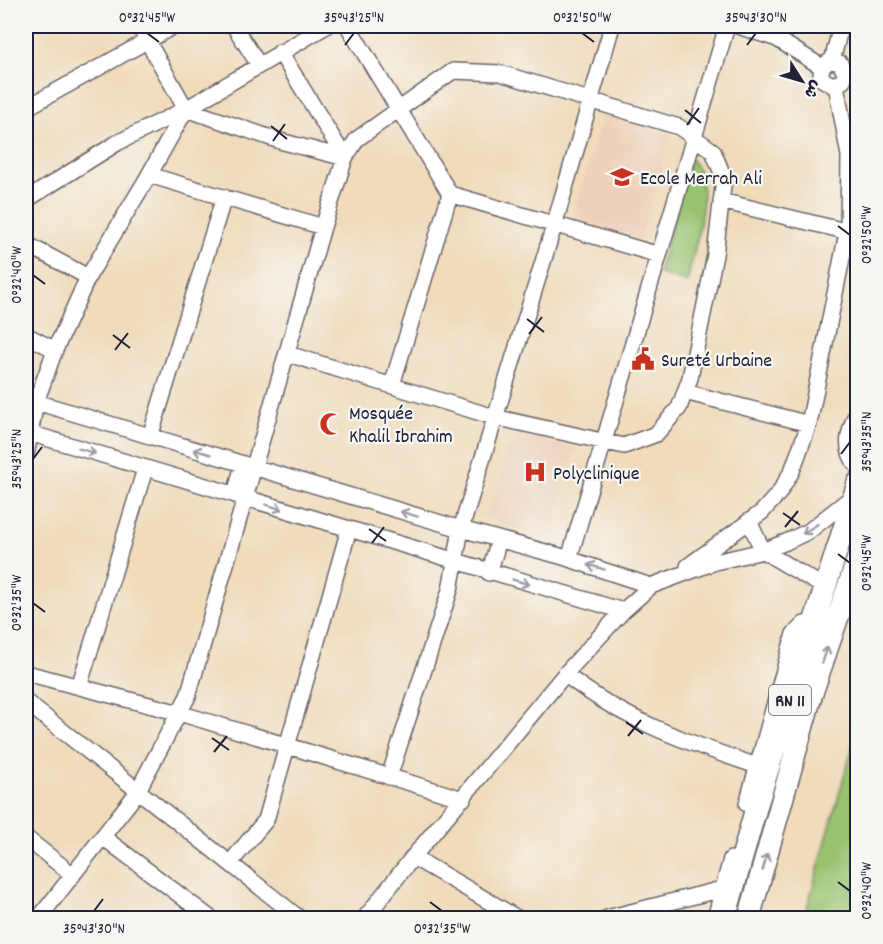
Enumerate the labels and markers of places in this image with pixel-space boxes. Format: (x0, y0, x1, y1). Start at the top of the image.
school or university icon: Ecole Merrah Ali (609, 164, 635, 190)
place label: Ecole Merrah Ali (640, 166, 762, 194)
public building icon: Sureté Urbaine (630, 346, 656, 372)
place label: Sureté Urbaine (661, 348, 772, 376)
place label: Mosquée Khalil Ibrahim (349, 401, 453, 452)
mosque icon: Mosquée Khalil Ibrahim (318, 411, 344, 437)
hospital icon: Polyclinique (522, 459, 548, 485)
place label: Polyclinique (553, 461, 640, 489)

